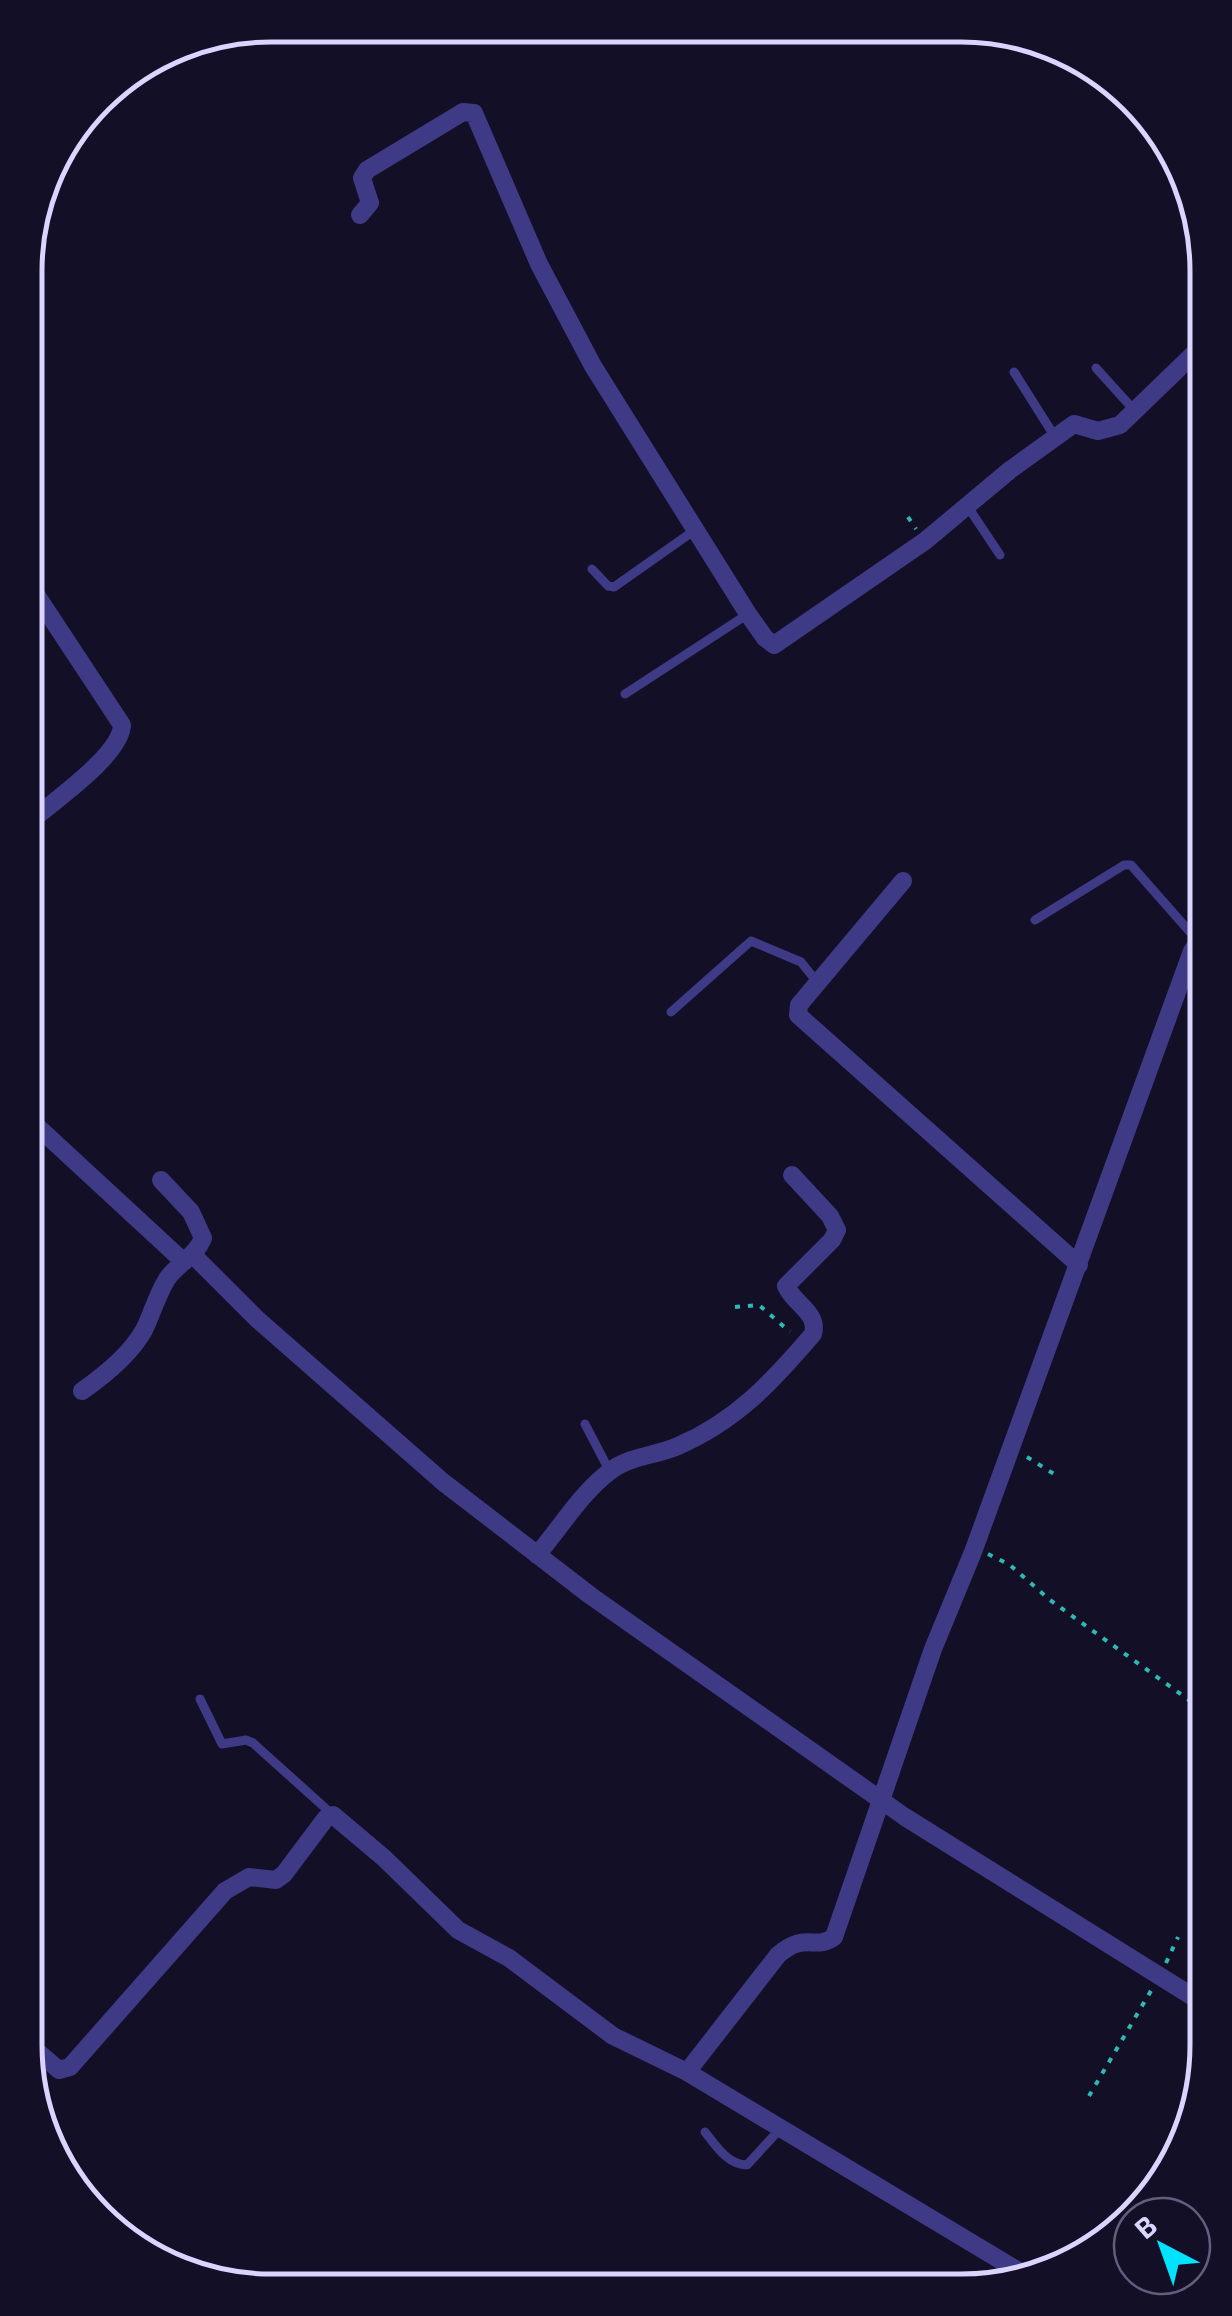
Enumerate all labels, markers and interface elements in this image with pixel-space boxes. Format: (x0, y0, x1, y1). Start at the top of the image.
north arrow (1112, 2196, 1212, 2296)
text: B (1127, 2208, 1163, 2245)

